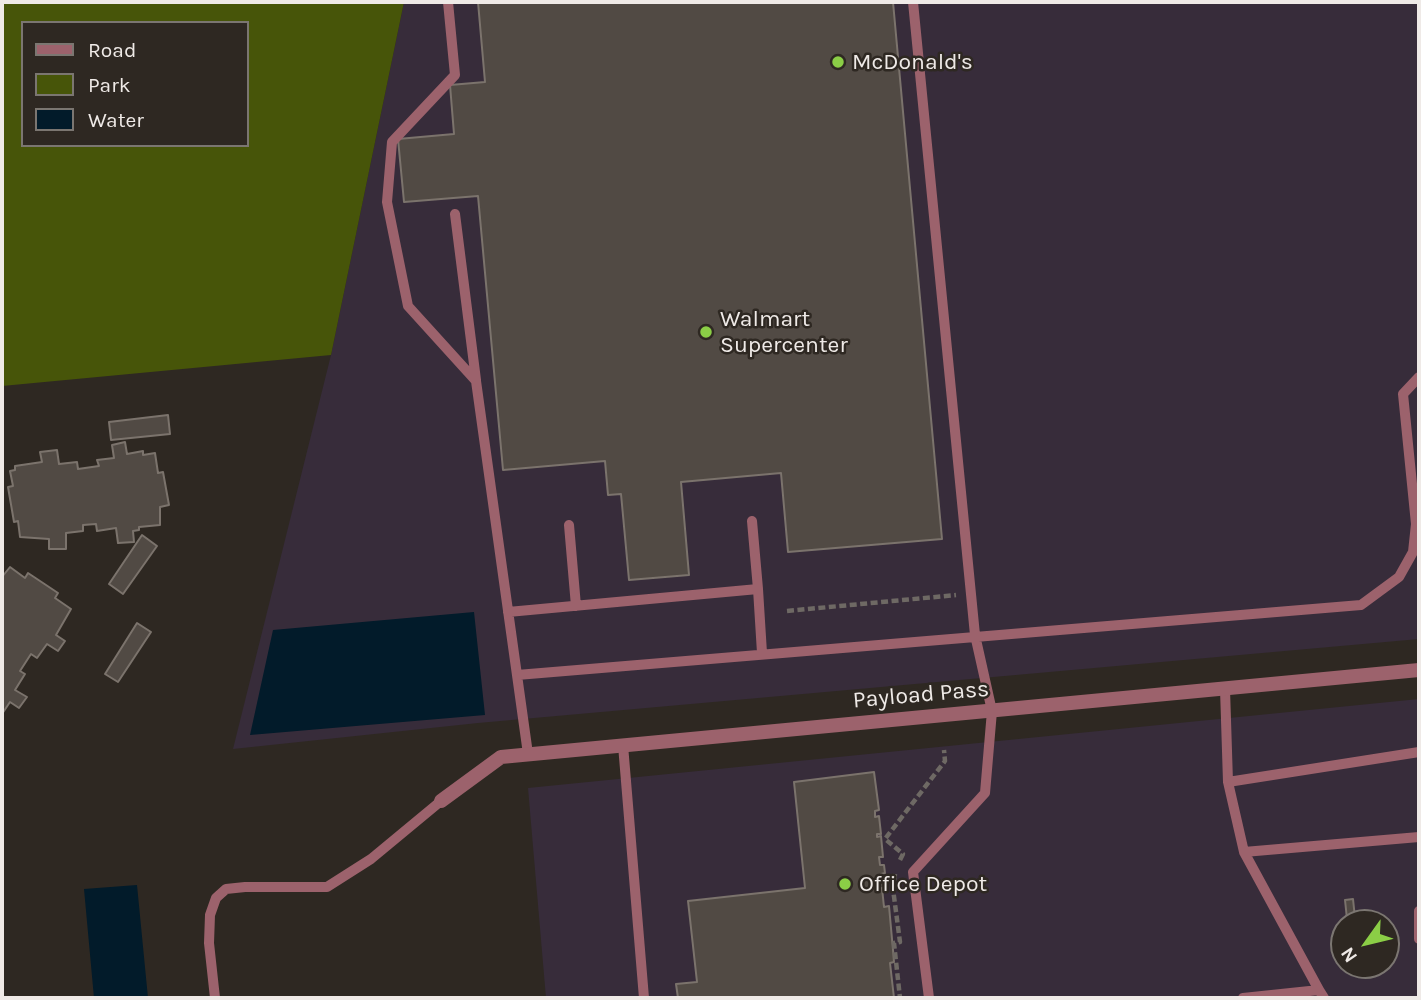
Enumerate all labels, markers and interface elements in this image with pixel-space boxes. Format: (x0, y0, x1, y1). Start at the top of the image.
legend (21, 21, 248, 147)
text: Road (88, 38, 136, 62)
place label: McDonald's (852, 48, 973, 76)
marker: McDonald's (830, 54, 846, 70)
text: Park (88, 73, 131, 97)
text: Water (88, 108, 144, 132)
place label: Walmart Supercenter (720, 305, 848, 359)
marker: Walmart Supercenter (698, 324, 714, 340)
street label: Payload Pass (852, 675, 990, 715)
place label: Office Depot (859, 870, 987, 898)
marker: Office Depot (837, 876, 853, 892)
north arrow (1330, 909, 1400, 979)
text: N (1336, 943, 1362, 966)

